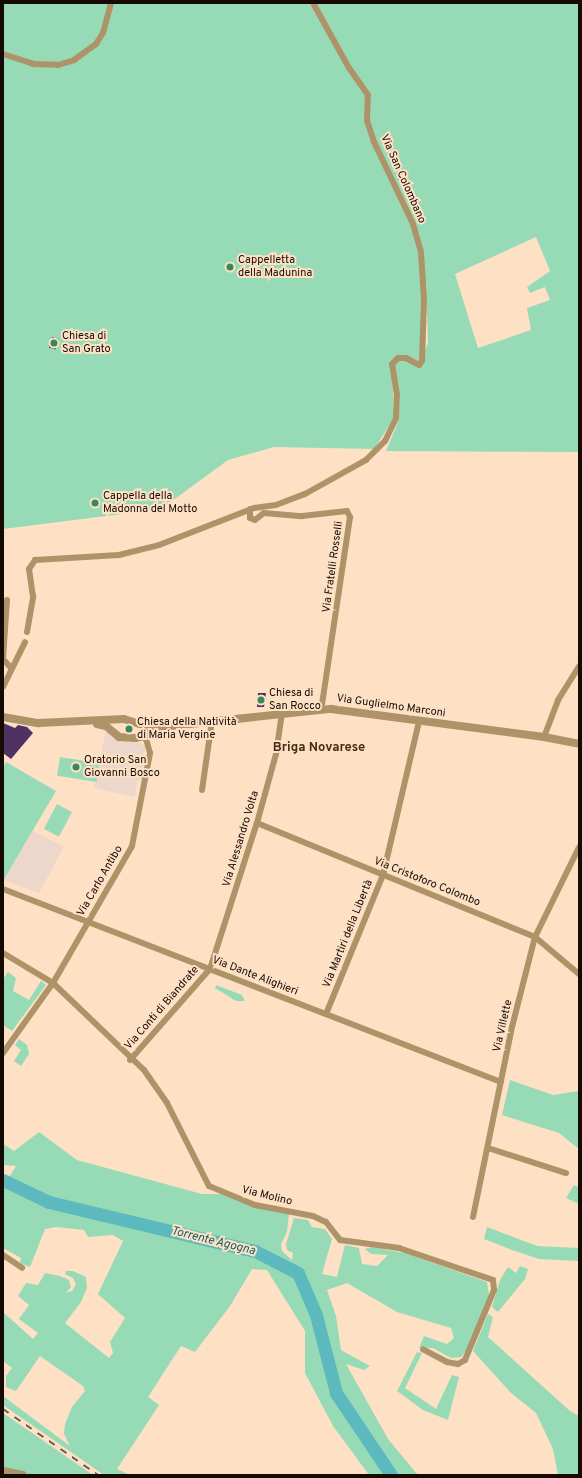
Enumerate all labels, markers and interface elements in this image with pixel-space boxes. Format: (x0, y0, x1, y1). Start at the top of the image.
street label: Via San Colombano (377, 132, 429, 226)
place label: Cappelletta della Madunina (238, 254, 312, 280)
marker: Cappelletta della Madunina (225, 262, 235, 272)
place label: Chiesa di San Grato (62, 330, 111, 356)
marker: Chiesa di San Grato (49, 338, 59, 348)
place label: Cappella della Madonna del Motto (103, 490, 197, 516)
marker: Cappella della Madonna del Motto (90, 498, 100, 508)
street label: Via Fratelli Rosselli (320, 520, 346, 614)
place label: Chiesa di San Rocco (269, 687, 321, 713)
street label: Via Guglielmo Marconi (336, 692, 446, 720)
marker: Chiesa di San Rocco (256, 695, 266, 705)
place label: Chiesa della Natività di Maria Vergine (137, 716, 237, 742)
marker: Chiesa della Natività di Maria Vergine (124, 724, 134, 734)
district label: Briga Novarese (273, 740, 365, 756)
place label: Oratorio San Giovanni Bosco (84, 754, 160, 780)
marker: Oratorio San Giovanni Bosco (71, 762, 81, 772)
street label: Via Alessandro Volta (220, 789, 262, 889)
street label: Via Carlo Antibo (74, 843, 126, 919)
street label: Via Cristoforo Colombo (372, 855, 482, 909)
street label: Via Martiri della Libertà (320, 878, 376, 990)
street label: Via Dante Alighieri (210, 953, 300, 999)
street label: Via Conti di Biandrate (122, 963, 202, 1053)
street label: Via Villette (491, 998, 515, 1054)
street label: Via Molino (240, 1183, 294, 1209)
water label: Torrente Agogna (169, 1225, 257, 1259)

